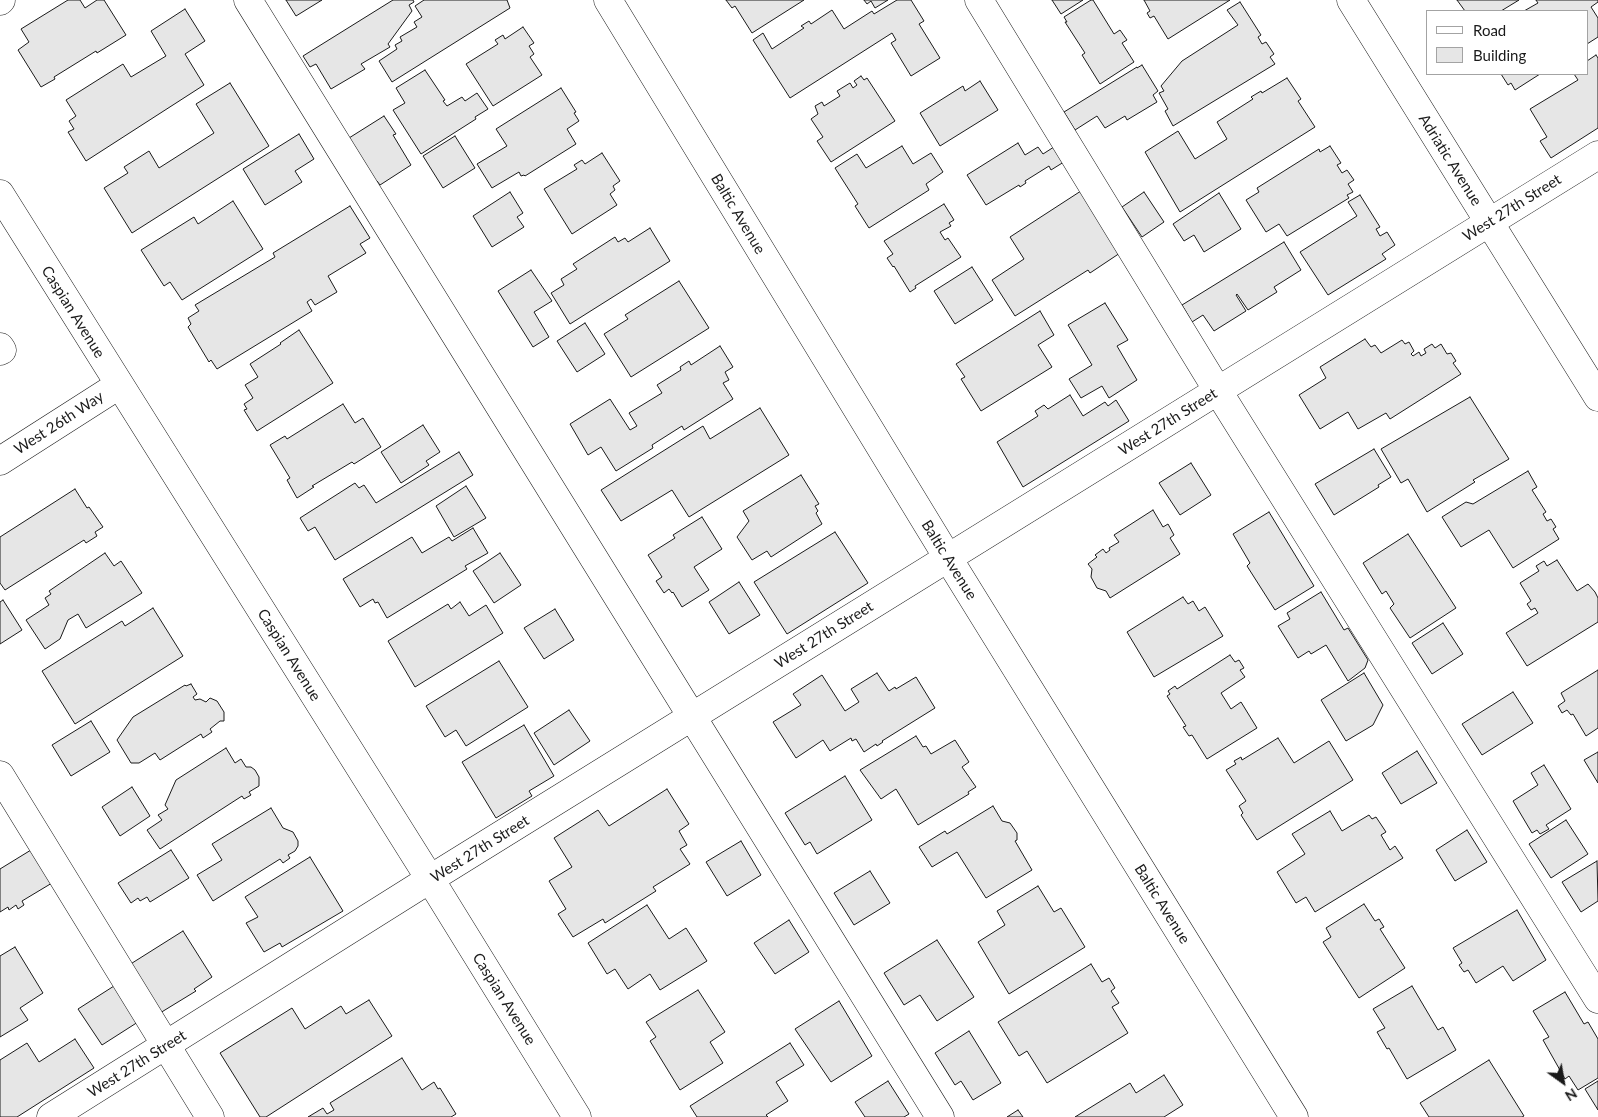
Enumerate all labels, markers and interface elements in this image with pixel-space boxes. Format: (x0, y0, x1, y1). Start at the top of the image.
legend (1426, 10, 1588, 75)
text: Road (1473, 21, 1506, 39)
text: Building (1473, 46, 1526, 64)
street label: Adriatic Avenue (1415, 111, 1485, 209)
street label: West 27th Street (1459, 170, 1565, 246)
street label: Baltic Avenue (707, 171, 769, 257)
street label: Caspian Avenue (37, 263, 109, 361)
street label: West 27th Street (1115, 384, 1221, 460)
street label: West 26th Way (11, 387, 107, 459)
street label: Baltic Avenue (917, 517, 981, 603)
street label: West 27th Street (771, 597, 877, 673)
street label: Caspian Avenue (253, 606, 325, 704)
street label: West 27th Street (427, 811, 533, 887)
street label: Baltic Avenue (1130, 861, 1194, 947)
street label: Caspian Avenue (468, 950, 540, 1048)
street label: West 27th Street (84, 1026, 190, 1102)
north arrow (1538, 1057, 1588, 1107)
text: N (1562, 1085, 1580, 1105)

